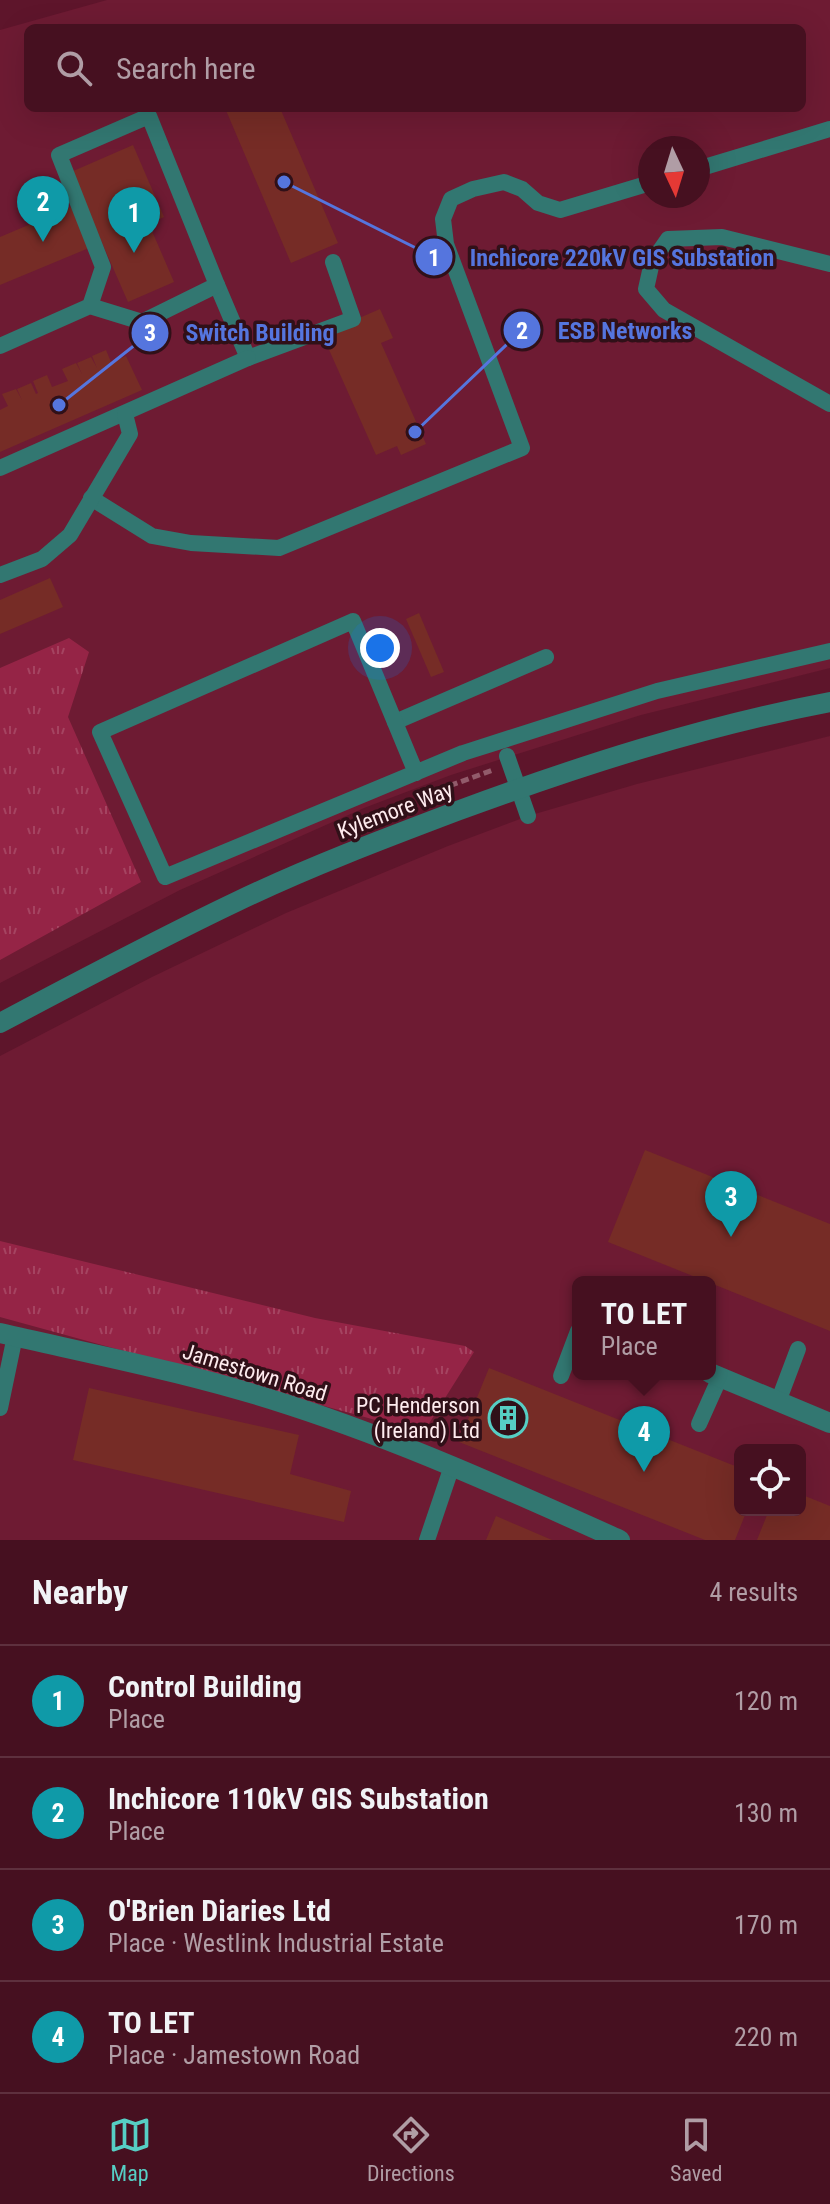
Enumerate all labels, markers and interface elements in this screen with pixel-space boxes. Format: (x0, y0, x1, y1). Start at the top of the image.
search box (24, 24, 806, 112)
icon: search (52, 46, 96, 90)
text: Search here (116, 51, 256, 86)
north arrow (638, 136, 710, 208)
pin: 2 (17, 176, 69, 242)
pin: 1 (108, 187, 160, 253)
callout: Inchicore 220kV GIS Substation (414, 233, 790, 281)
text: 1 (428, 244, 440, 272)
text: Inchicore 220kV GIS Substation (470, 244, 774, 272)
callout: ESB Networks (502, 306, 708, 354)
callout: Switch Building (130, 309, 351, 357)
text: 2 (516, 317, 528, 345)
text: ESB Networks (558, 317, 692, 345)
text: 3 (144, 319, 156, 347)
text: Switch Building (185, 319, 335, 347)
your location (360, 628, 400, 668)
street label: Kylemore Way (334, 777, 456, 844)
pin: 3 (705, 1171, 757, 1237)
popup (572, 1276, 716, 1380)
text: TO LET (601, 1296, 687, 1331)
text: Place (601, 1331, 658, 1361)
street label: Jamestown Road (180, 1339, 330, 1406)
place label: PC Henderson (Ireland) Ltd (356, 1393, 480, 1444)
building icon: PC Henderson (Ireland) Ltd (487, 1397, 529, 1439)
pin: 4 (618, 1406, 670, 1472)
map controls (734, 1444, 806, 1516)
button: locate (734, 1444, 806, 1516)
text: Nearby (32, 1572, 128, 1612)
text: 4 results (709, 1577, 798, 1607)
text: Control Building (108, 1669, 302, 1704)
text: 1 (51, 1686, 65, 1716)
text: 120 m (734, 1686, 798, 1716)
text: Place (108, 1704, 165, 1734)
text: Inchicore 110kV GIS Substation (108, 1781, 489, 1816)
text: 2 (51, 1798, 65, 1828)
text: 130 m (734, 1798, 798, 1828)
text: Place (108, 1816, 165, 1846)
text: O'Brien Diaries Ltd (108, 1893, 331, 1928)
text: 3 (51, 1910, 65, 1940)
text: 170 m (734, 1910, 798, 1940)
text: Place · Westlink Industrial Estate (108, 1928, 444, 1958)
text: TO LET (108, 2005, 195, 2040)
text: 4 (51, 2022, 65, 2052)
text: 220 m (734, 2022, 798, 2052)
text: Place · Jamestown Road (108, 2040, 360, 2070)
tab: Map (108, 2113, 152, 2186)
tab: Directions (367, 2113, 455, 2186)
tab: Saved (670, 2113, 722, 2186)

